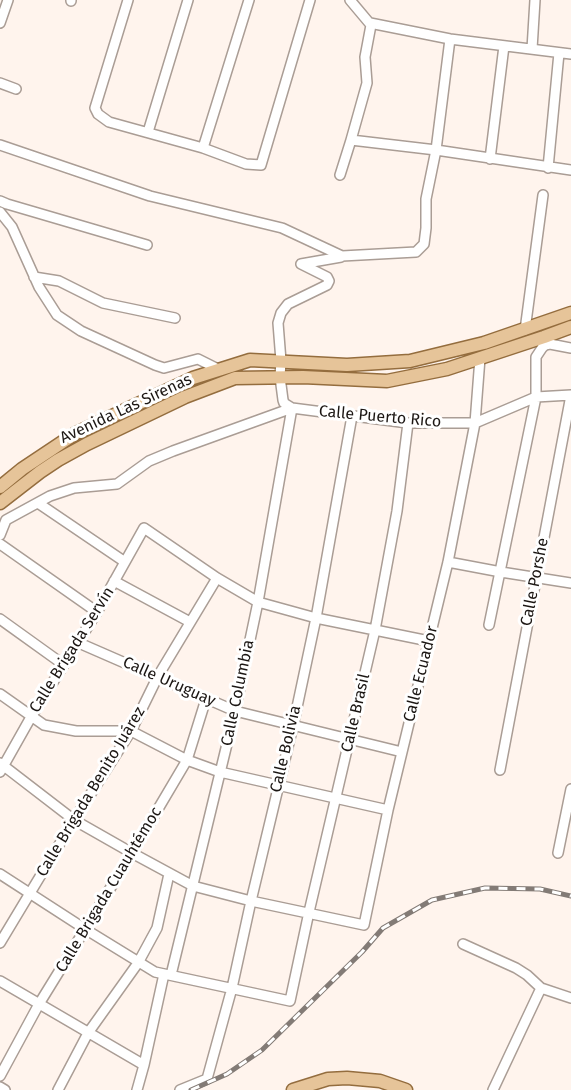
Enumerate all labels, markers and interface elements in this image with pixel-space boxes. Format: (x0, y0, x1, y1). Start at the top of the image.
street label: Avenida Las Sirenas (57, 370, 195, 448)
street label: Calle Puerto Rico (318, 402, 442, 432)
street label: Calle Porshe (517, 536, 553, 628)
street label: Calle Brigada Servín (26, 584, 118, 716)
street label: Calle Ecuador (400, 624, 442, 724)
street label: Calle Columbia (217, 638, 259, 748)
street label: Calle Uruguay (120, 653, 218, 711)
street label: Calle Brasil (338, 672, 374, 754)
street label: Calle Brigada Benito Juárez (33, 704, 149, 880)
street label: Calle Bolivia (267, 704, 305, 794)
street label: Calle Brigada Cuauhtémoc (52, 804, 166, 976)

